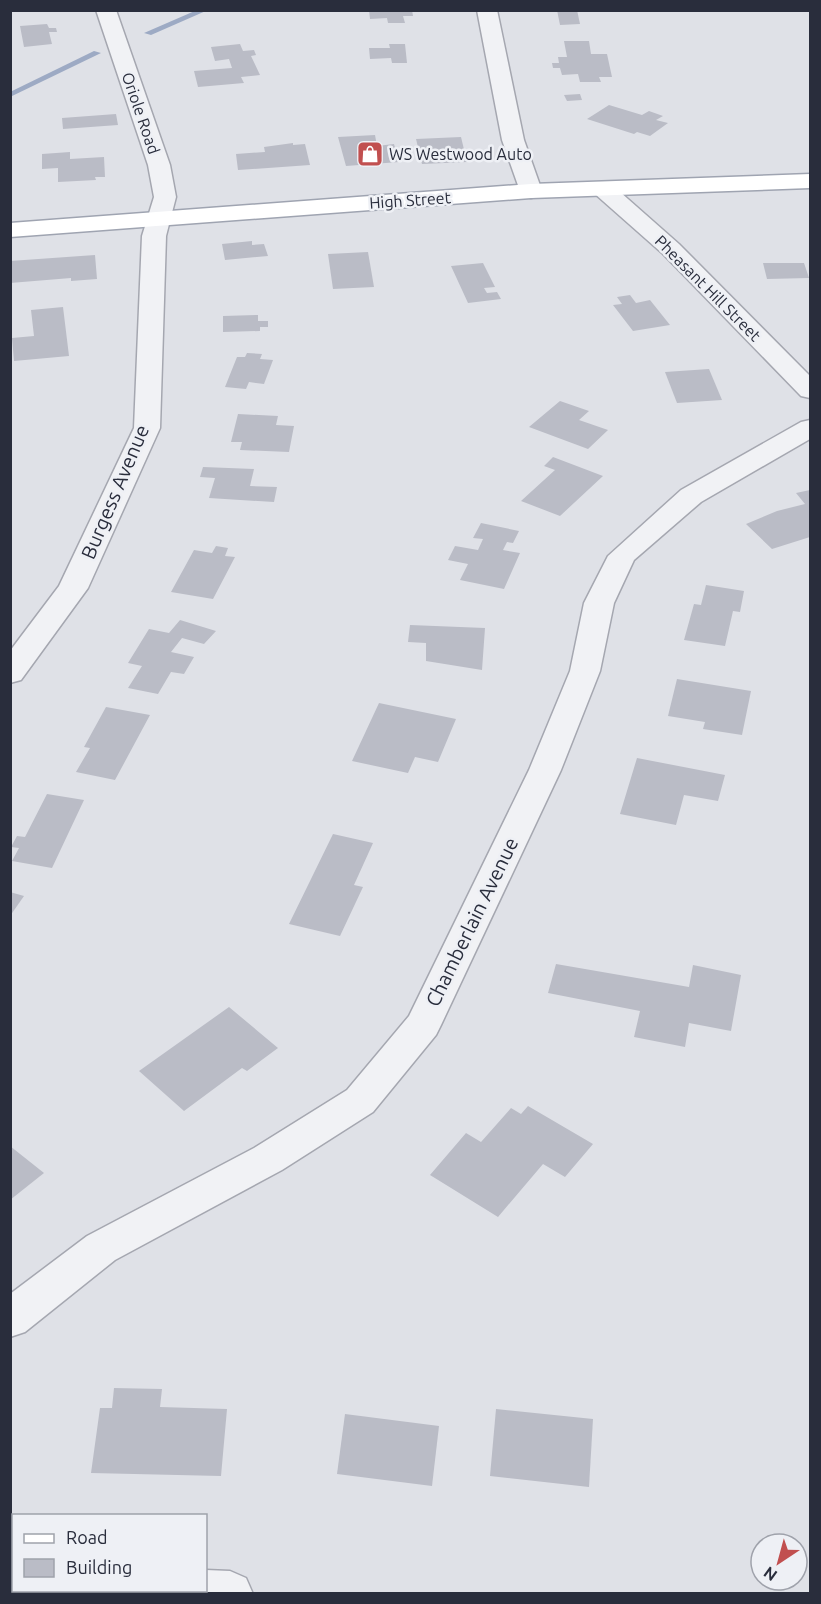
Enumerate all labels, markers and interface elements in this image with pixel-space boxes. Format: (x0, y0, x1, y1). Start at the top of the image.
street label: Oriole Road (119, 70, 163, 156)
shop icon: WS Westwood Auto (355, 139, 385, 169)
place label: WS Westwood Auto (389, 145, 532, 163)
street label: High Street (369, 188, 452, 212)
street label: Pheasant Hill Street (652, 232, 765, 345)
street label: Burgess Avenue (76, 421, 153, 562)
street label: Chamberlain Avenue (421, 833, 523, 1010)
legend (12, 1514, 207, 1592)
text: Road (66, 1527, 108, 1547)
north arrow (749, 1532, 809, 1592)
text: Building (66, 1557, 132, 1577)
text: N (760, 1563, 780, 1585)

